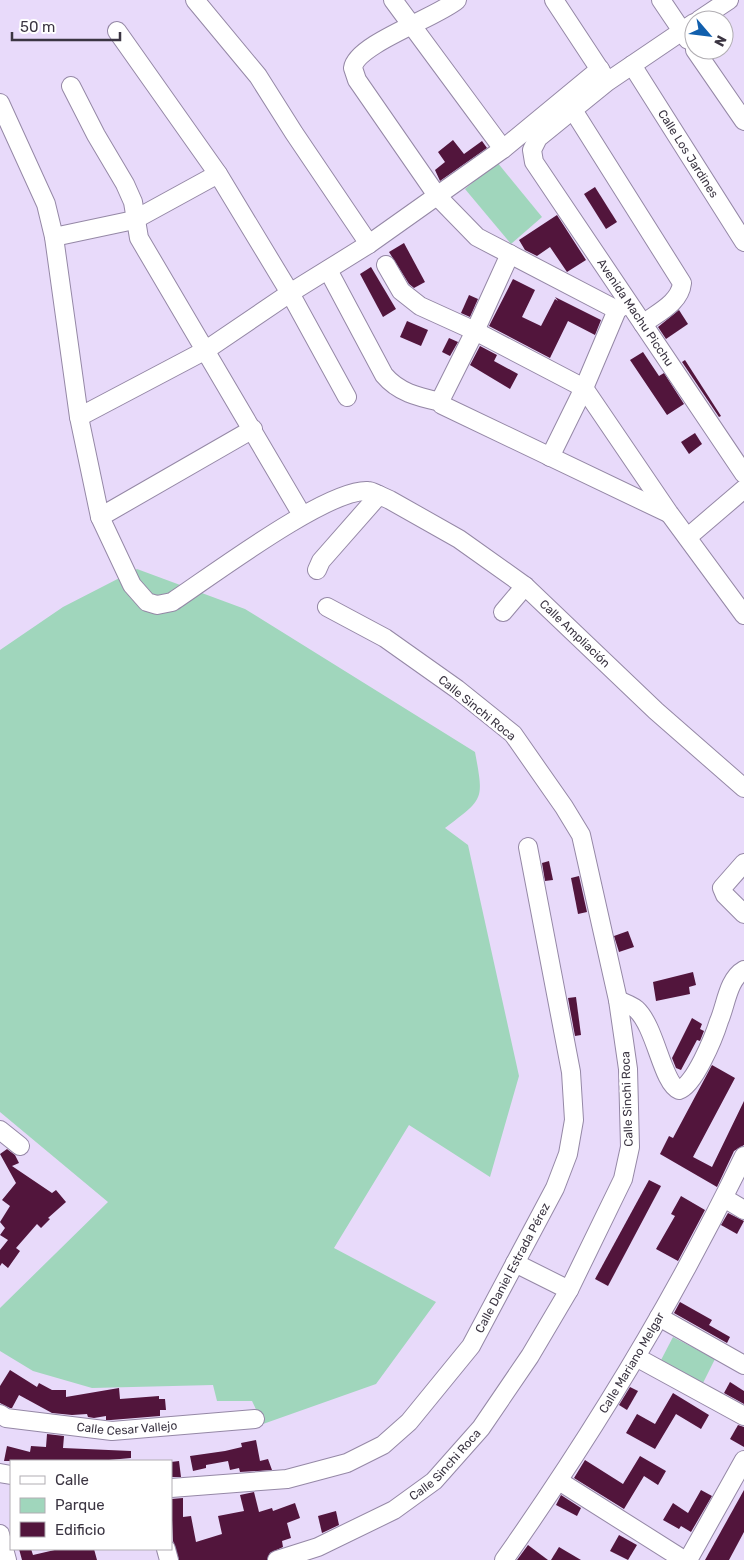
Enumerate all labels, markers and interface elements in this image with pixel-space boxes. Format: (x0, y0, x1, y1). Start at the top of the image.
scale bar (12, 10, 120, 42)
north arrow (684, 10, 734, 60)
text: 50 m (20, 18, 55, 36)
text: N (710, 32, 730, 49)
street label: Calle Los Jardines (655, 107, 721, 200)
street label: Avenida Machu Picchu (594, 256, 676, 369)
street label: Calle Ampliación (537, 597, 613, 670)
street label: Calle Sinchi Roca (436, 673, 518, 743)
street label: Calle Sinchi Roca (618, 1051, 636, 1147)
street label: Calle Daniel Estrada Pérez (472, 1200, 553, 1335)
street label: Calle Mariano Melgar (596, 1310, 667, 1416)
street label: Calle Cesar Vallejo (76, 1419, 178, 1438)
street label: Calle Sinchi Roca (407, 1426, 484, 1504)
legend (10, 1460, 172, 1550)
text: Calle (55, 1471, 89, 1489)
text: Parque (55, 1496, 105, 1514)
text: Edificio (55, 1521, 105, 1539)

